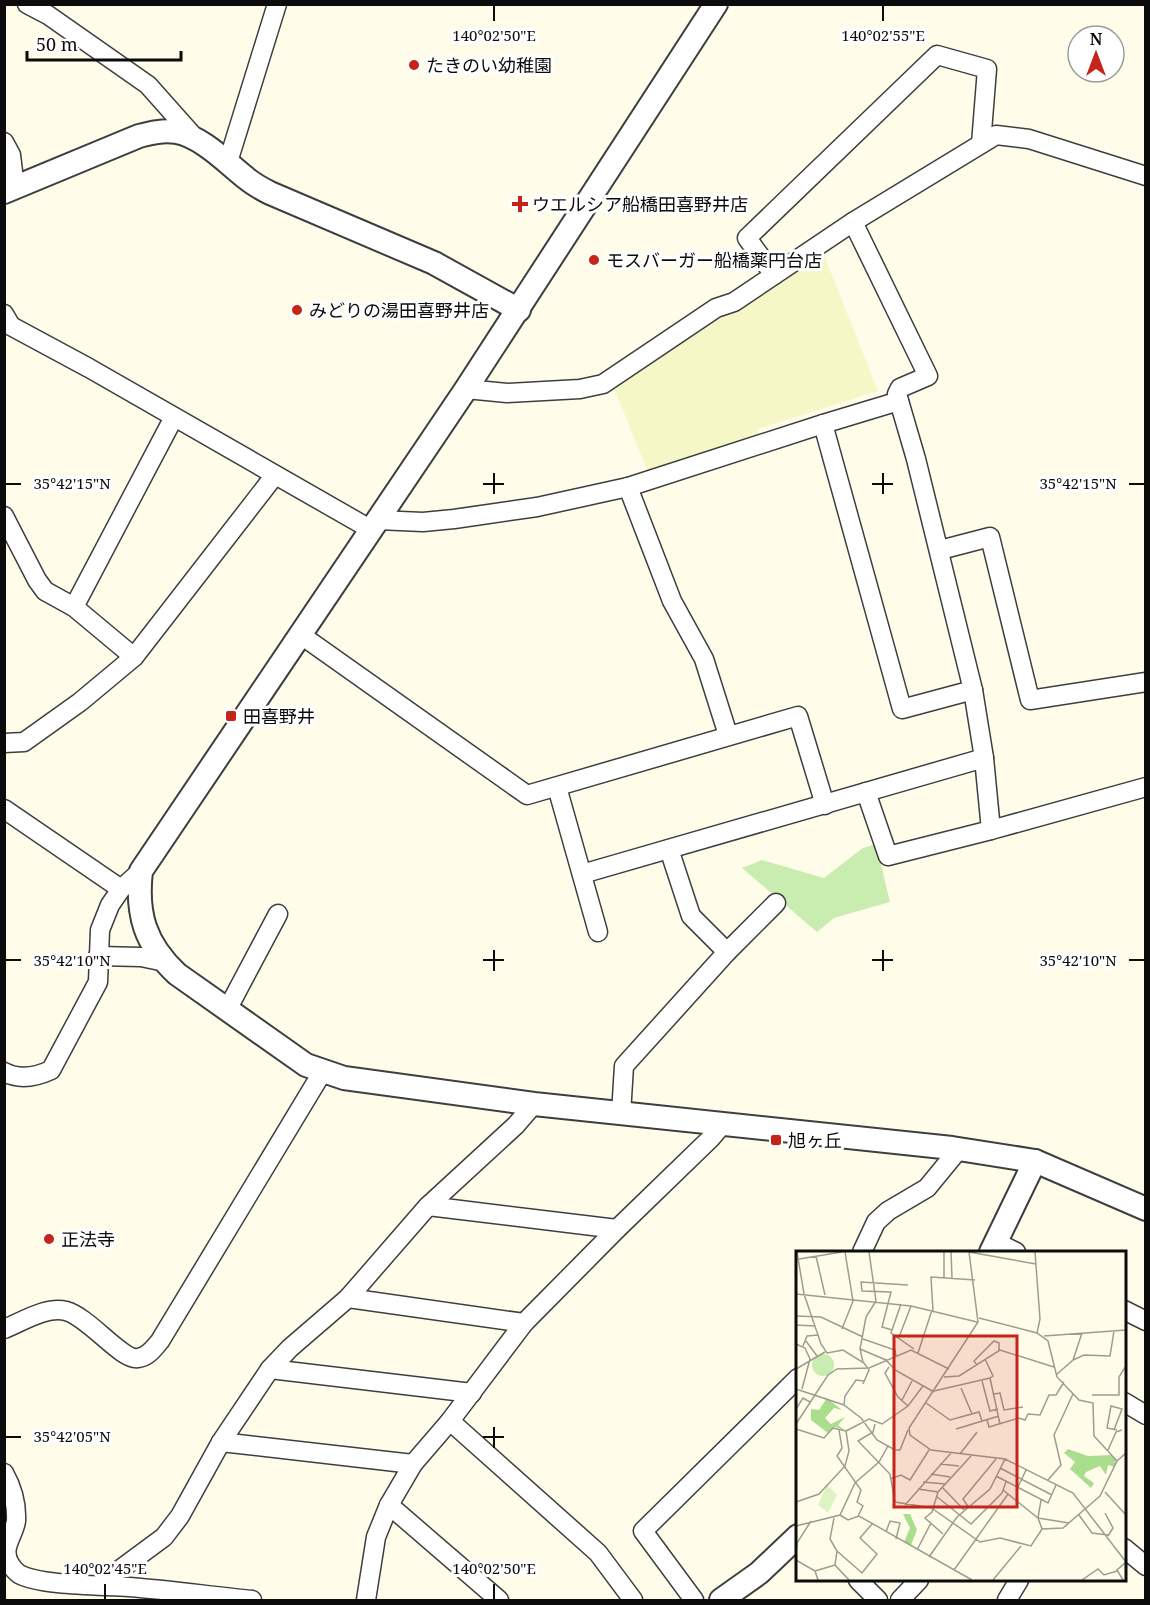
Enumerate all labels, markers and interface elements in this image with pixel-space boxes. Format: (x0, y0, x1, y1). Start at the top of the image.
scale bar (27, 24, 182, 62)
north arrow (1066, 24, 1126, 84)
text: 140°02'50"E (452, 25, 536, 45)
text: 140°02'55"E (841, 25, 925, 45)
text: N (1090, 28, 1103, 50)
text: 50 m (36, 32, 78, 56)
place label: たきのい幼稚園 (426, 53, 552, 77)
marker: たきのい幼稚園 (407, 58, 421, 72)
place label: ウエルシア船橋田喜野井店 (532, 192, 748, 216)
marker: ウエルシア船橋田喜野井店 (513, 197, 527, 211)
place label: モスバーガー船橋薬円台店 (606, 248, 822, 272)
marker: モスバーガー船橋薬円台店 (587, 253, 601, 267)
place label: みどりの湯田喜野井店 (309, 298, 489, 322)
marker: みどりの湯田喜野井店 (290, 303, 304, 317)
text: 35°42'15"N (33, 473, 111, 493)
text: 35°42'15"N (1039, 473, 1117, 493)
place label: 田喜野井 (243, 704, 315, 728)
marker: 田喜野井 (224, 709, 238, 723)
text: 35°42'10"N (33, 950, 111, 970)
text: 35°42'10"N (1039, 950, 1117, 970)
place label: 旭ヶ丘 (788, 1128, 842, 1152)
marker: 旭ヶ丘 (769, 1133, 783, 1147)
place label: 正法寺 (61, 1227, 115, 1251)
marker: 正法寺 (42, 1232, 56, 1246)
inset map (796, 1251, 1126, 1581)
text: 35°42'05"N (33, 1426, 111, 1446)
text: 140°02'45"E (63, 1558, 147, 1578)
text: 140°02'50"E (452, 1558, 536, 1578)

